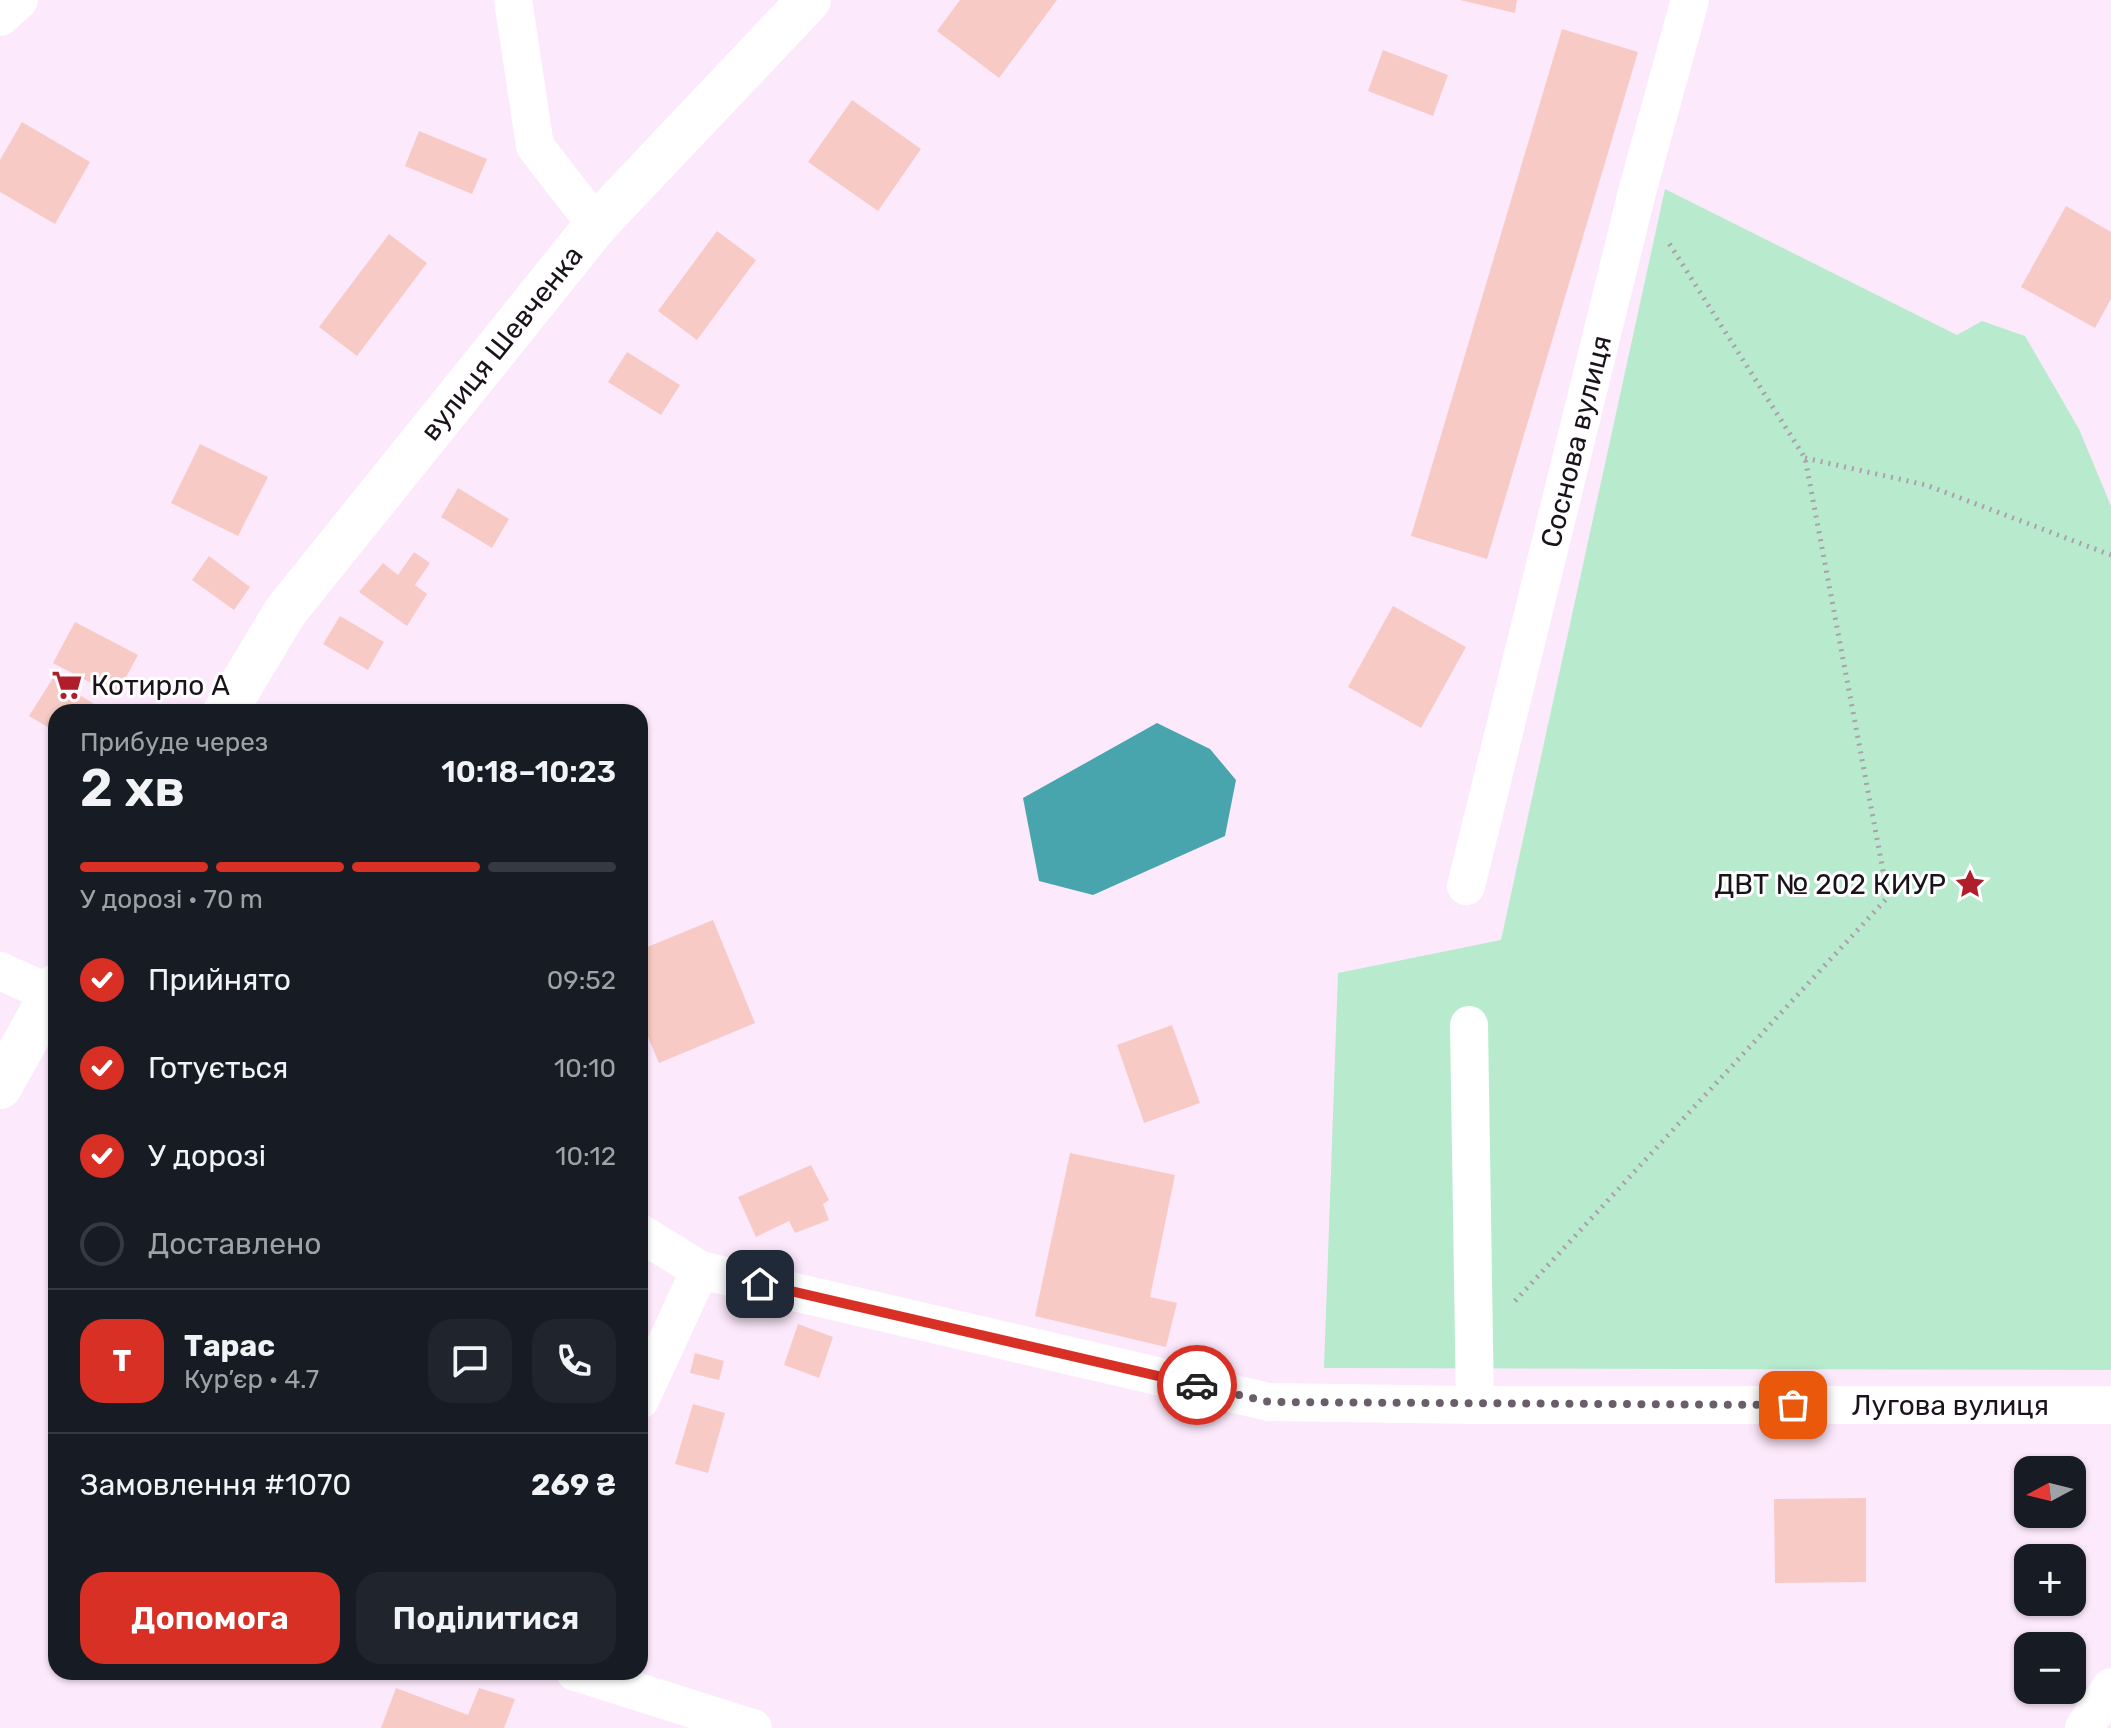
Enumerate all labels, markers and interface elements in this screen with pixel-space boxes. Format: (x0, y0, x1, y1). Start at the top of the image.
street label: вулиця Шевченка (414, 239, 590, 447)
street label: Соснова вулиця (1534, 332, 1618, 551)
supermarket icon: Котирло А (50, 668, 84, 702)
place label: Котирло А (91, 669, 230, 702)
text: Прибуде через (80, 727, 268, 758)
text: 10:18–10:23 (441, 754, 616, 790)
text: 2 хв (80, 757, 185, 819)
place icon: ДВТ № 202 КИУР (1953, 867, 1987, 901)
place label: ДВТ № 202 КИУР (1714, 868, 1946, 901)
text: У дорозі · 70 m (80, 884, 263, 915)
icon: check (80, 958, 124, 1002)
text: Прийнято (148, 962, 291, 998)
text: 09:52 (547, 965, 616, 996)
icon: check (80, 1046, 124, 1090)
text: Готується (148, 1050, 288, 1086)
text: 10:10 (554, 1053, 616, 1084)
icon: check (80, 1134, 124, 1178)
text: У дорозі (148, 1138, 266, 1174)
text: 10:12 (555, 1141, 616, 1172)
text: Доставлено (148, 1226, 321, 1262)
pin (726, 1250, 794, 1318)
icon: home (738, 1262, 782, 1306)
button: chat (428, 1319, 512, 1403)
button: phone (532, 1319, 616, 1403)
text: Тарас (184, 1328, 275, 1364)
text: Т (113, 1343, 131, 1379)
courier (1157, 1345, 1237, 1425)
icon: car (1175, 1363, 1219, 1407)
text: Кур’єр · 4.7 (184, 1364, 319, 1395)
pin (1759, 1371, 1827, 1439)
icon: bag (1771, 1383, 1815, 1427)
street label: Лугова вулиця (1852, 1389, 2049, 1422)
north arrow (2014, 1456, 2086, 1528)
map controls (2014, 1456, 2086, 1704)
text: Замовлення #1070 (80, 1467, 351, 1503)
text: 269 ₴ (531, 1467, 616, 1503)
button: + (2014, 1544, 2086, 1616)
button: Допомога (80, 1572, 340, 1664)
button: Поділитися (356, 1572, 616, 1664)
button: − (2014, 1632, 2086, 1704)

